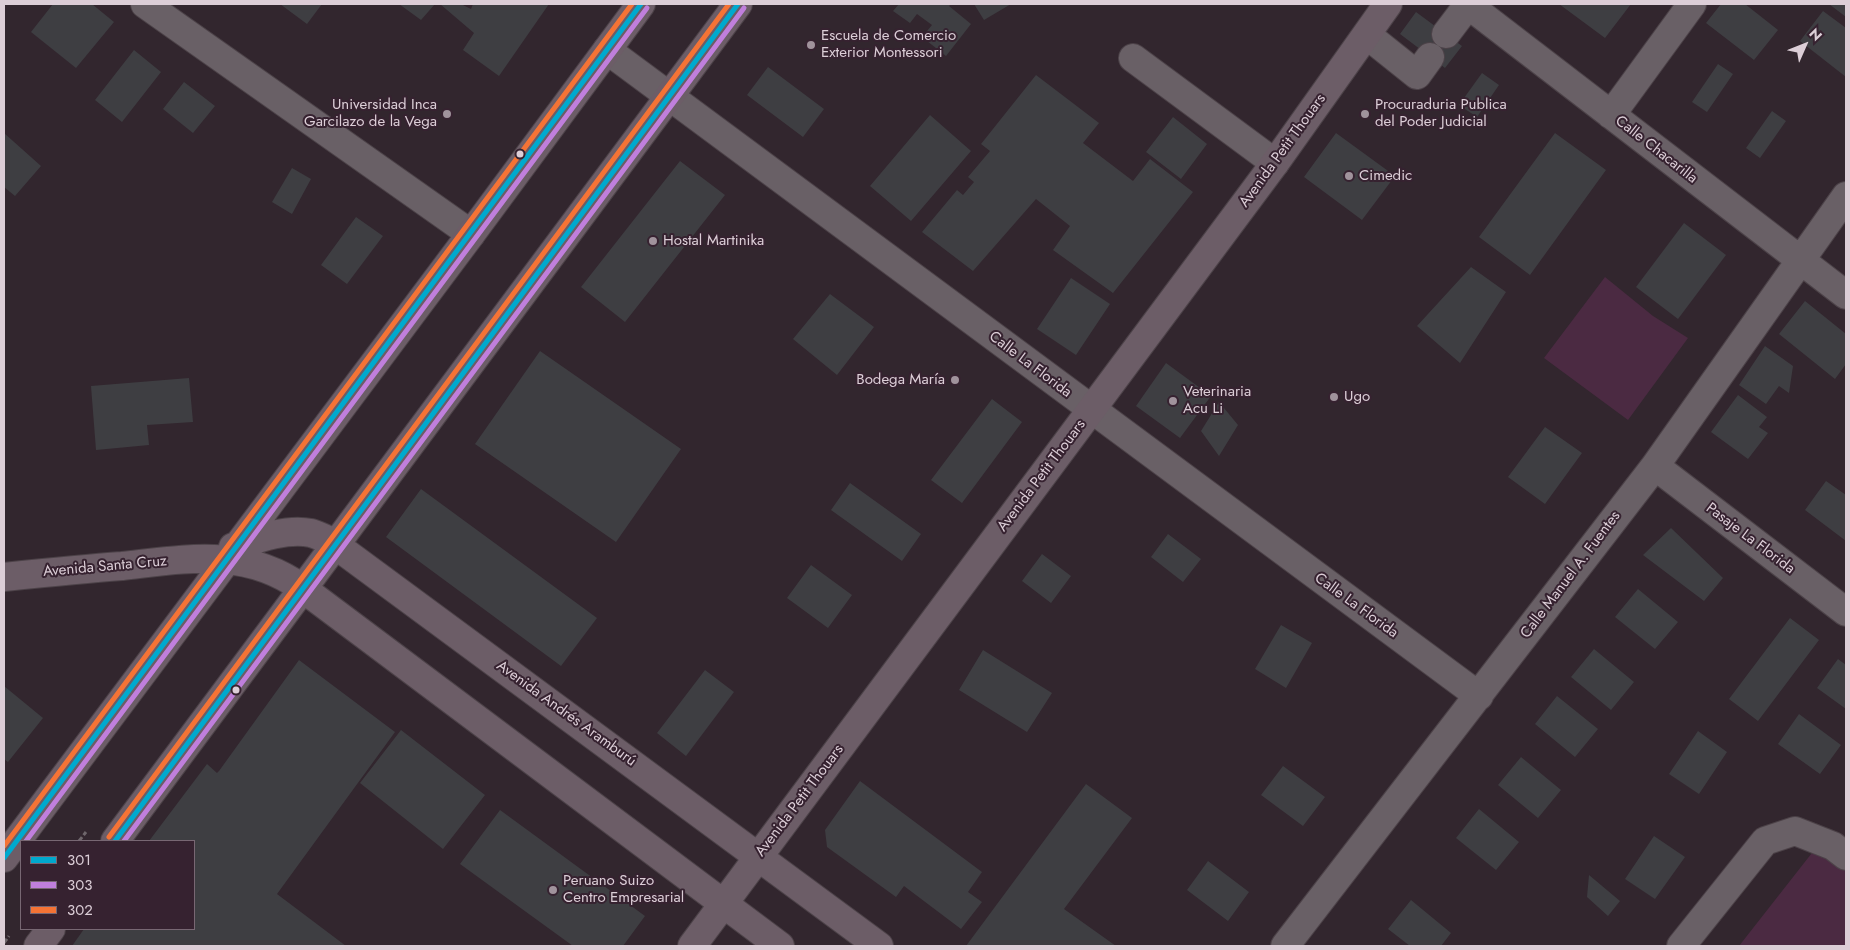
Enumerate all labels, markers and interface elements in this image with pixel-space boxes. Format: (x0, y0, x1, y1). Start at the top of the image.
north arrow (1780, 20, 1830, 70)
text: N (1805, 24, 1827, 46)
place label: Escuela de Comercio Exterior Montessori (821, 27, 956, 62)
marker: Escuela de Comercio Exterior Montessori (805, 39, 817, 51)
street label: Avenida Petit Thouars (1236, 91, 1330, 211)
place label: Universidad Inca Garcilazo de la Vega (304, 96, 437, 131)
place label: Procuraduria Publica del Poder Judicial (1375, 96, 1507, 131)
marker: Universidad Inca Garcilazo de la Vega (441, 108, 453, 120)
marker: Procuraduria Publica del Poder Judicial (1359, 108, 1371, 120)
street label: Calle Chacarilla (1611, 112, 1701, 188)
unlabelled marker (515, 149, 525, 159)
place label: Cimedic (1359, 167, 1412, 185)
marker: Cimedic (1343, 170, 1355, 182)
place label: Hostal Martinika (663, 232, 764, 250)
marker: Hostal Martinika (647, 235, 659, 247)
street label: Calle La Florida (985, 328, 1075, 402)
place label: Bodega María (856, 371, 945, 389)
marker: Bodega María (949, 374, 961, 386)
place label: Veterinaria Acu Li (1183, 383, 1251, 418)
place label: Ugo (1344, 388, 1370, 406)
marker: Ugo (1328, 391, 1340, 403)
marker: Veterinaria Acu Li (1167, 395, 1179, 407)
street label: Avenida Petit Thouars (994, 416, 1090, 536)
street label: Pasaje La Florida (1702, 500, 1798, 578)
street label: Calle Manuel A. Fuentes (1517, 508, 1625, 642)
street label: Avenida Santa Cruz (42, 553, 168, 581)
street label: Calle La Florida (1311, 570, 1401, 642)
street label: Avenida Andrés Aramburú (493, 657, 639, 771)
unlabelled marker (231, 685, 241, 695)
street label: Avenida Petit Thouars (752, 741, 848, 861)
legend (20, 840, 195, 930)
text: 301 (67, 849, 91, 871)
place label: Peruano Suizo Centro Empresarial (563, 872, 684, 907)
text: 303 (67, 874, 92, 896)
marker: Peruano Suizo Centro Empresarial (547, 884, 559, 896)
text: 302 (67, 899, 93, 921)

